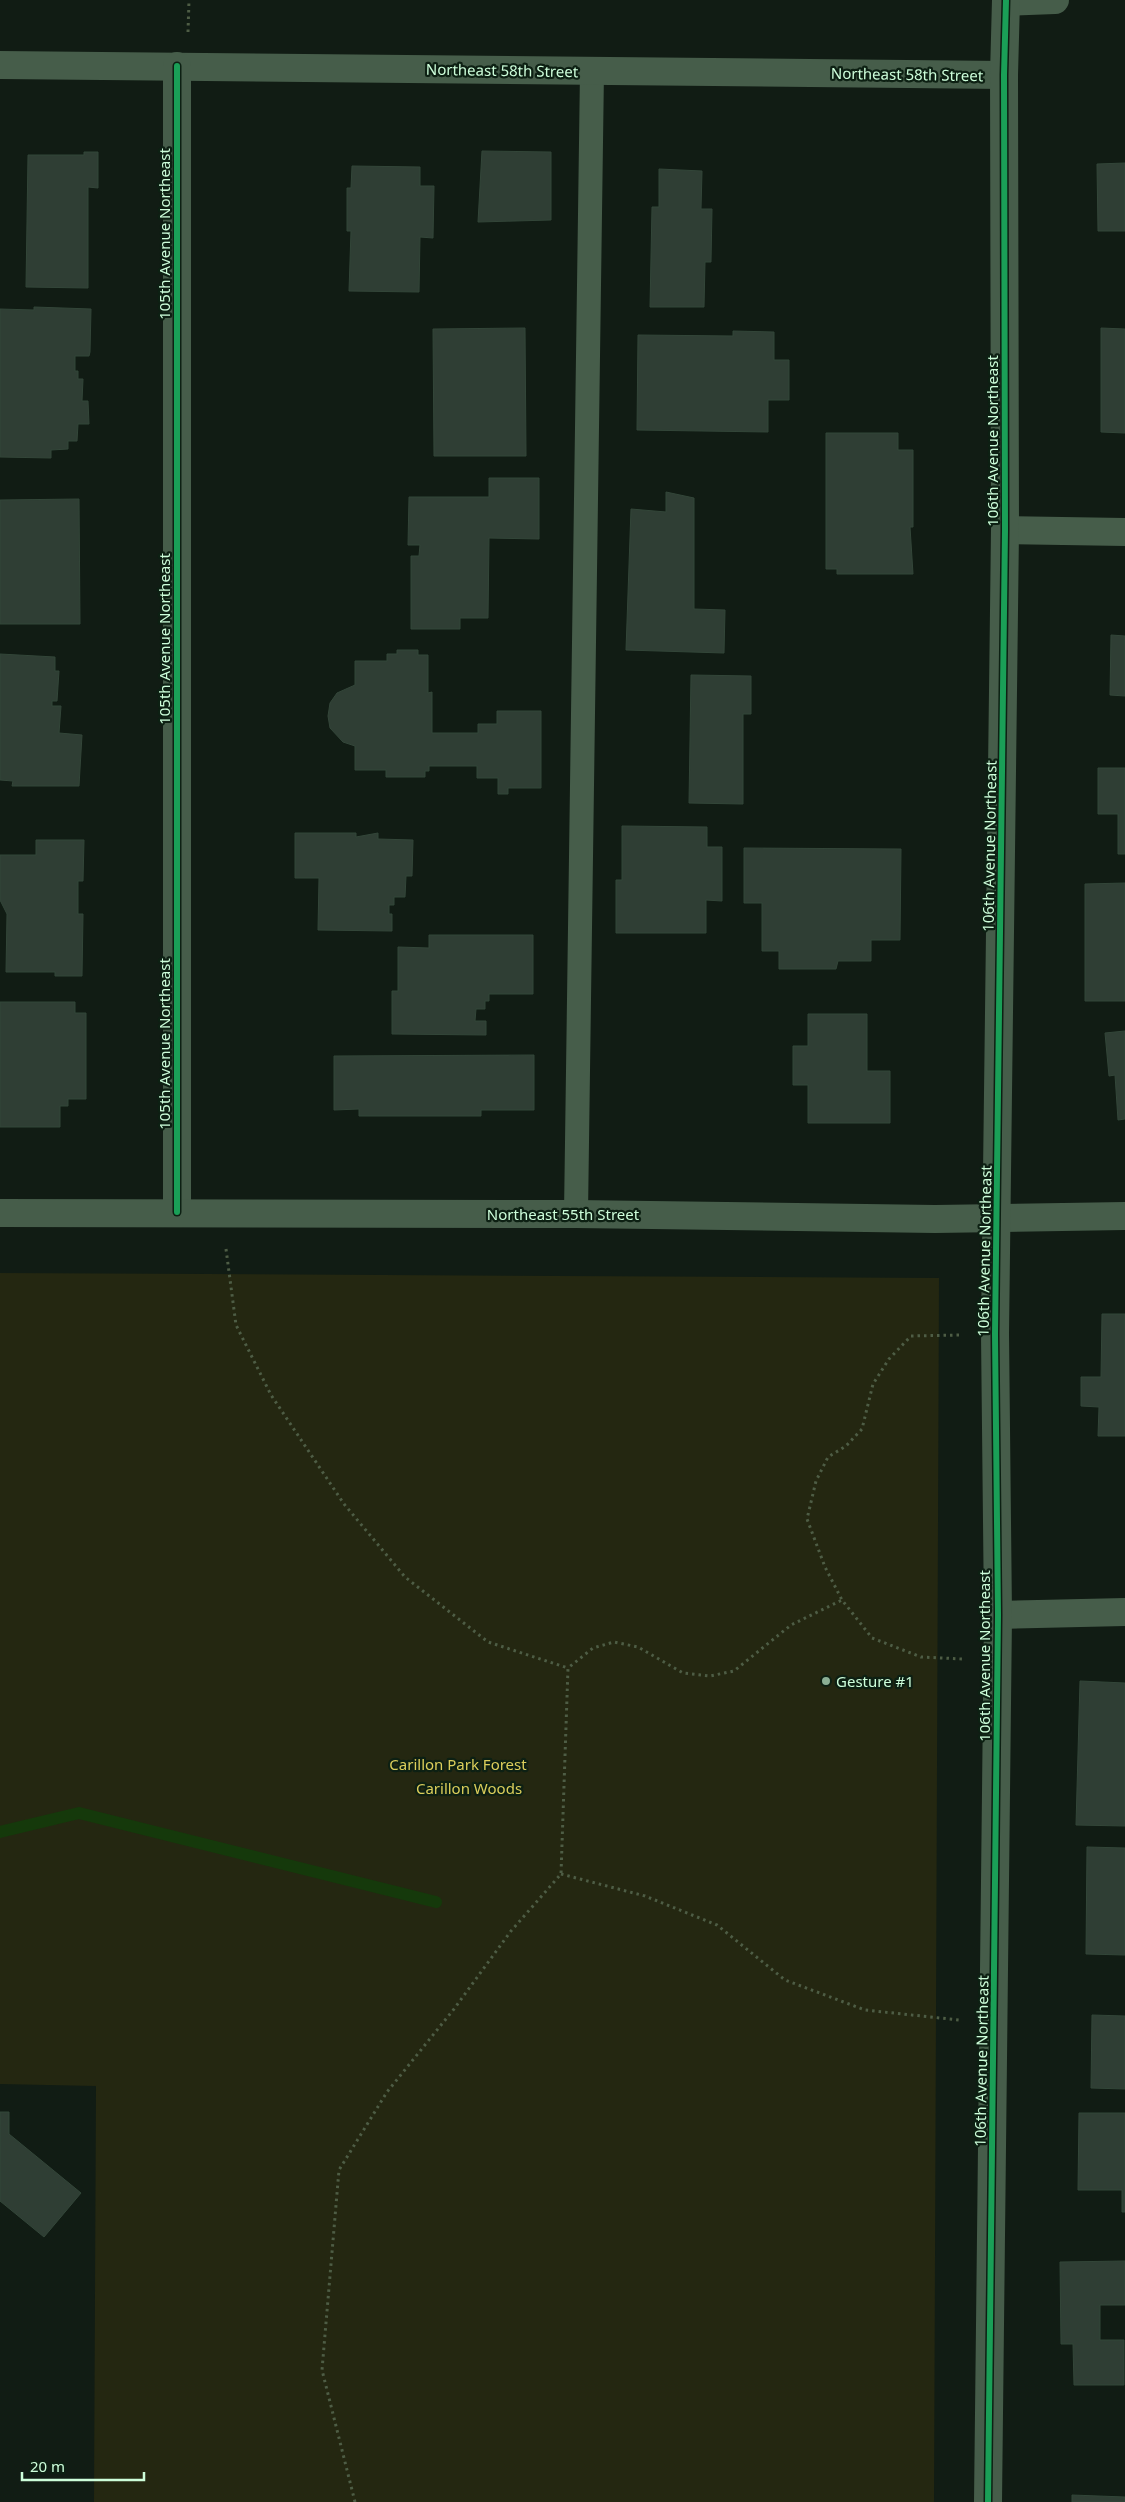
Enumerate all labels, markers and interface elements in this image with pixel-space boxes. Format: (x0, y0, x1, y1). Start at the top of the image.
street label: Northeast 58th Street (426, 59, 579, 81)
street label: Northeast 58th Street (831, 63, 984, 85)
street label: 105th Avenue Northeast (154, 148, 174, 320)
street label: 106th Avenue Northeast (982, 355, 1002, 527)
street label: 105th Avenue Northeast (154, 553, 174, 725)
street label: 106th Avenue Northeast (978, 759, 1001, 932)
street label: 105th Avenue Northeast (154, 958, 174, 1130)
street label: 106th Avenue Northeast (973, 1164, 996, 1337)
street label: Northeast 55th Street (487, 1204, 640, 1224)
street label: 106th Avenue Northeast (974, 1570, 994, 1742)
place label: Gesture #1 (836, 1671, 914, 1691)
marker: Gesture #1 (820, 1675, 832, 1687)
park label: Carillon Park Forest (389, 1754, 527, 1774)
park label: Carillon Woods (416, 1778, 522, 1798)
street label: 106th Avenue Northeast (970, 1974, 993, 2147)
scale bar (22, 2450, 145, 2482)
text: 20 m (30, 2456, 65, 2476)

